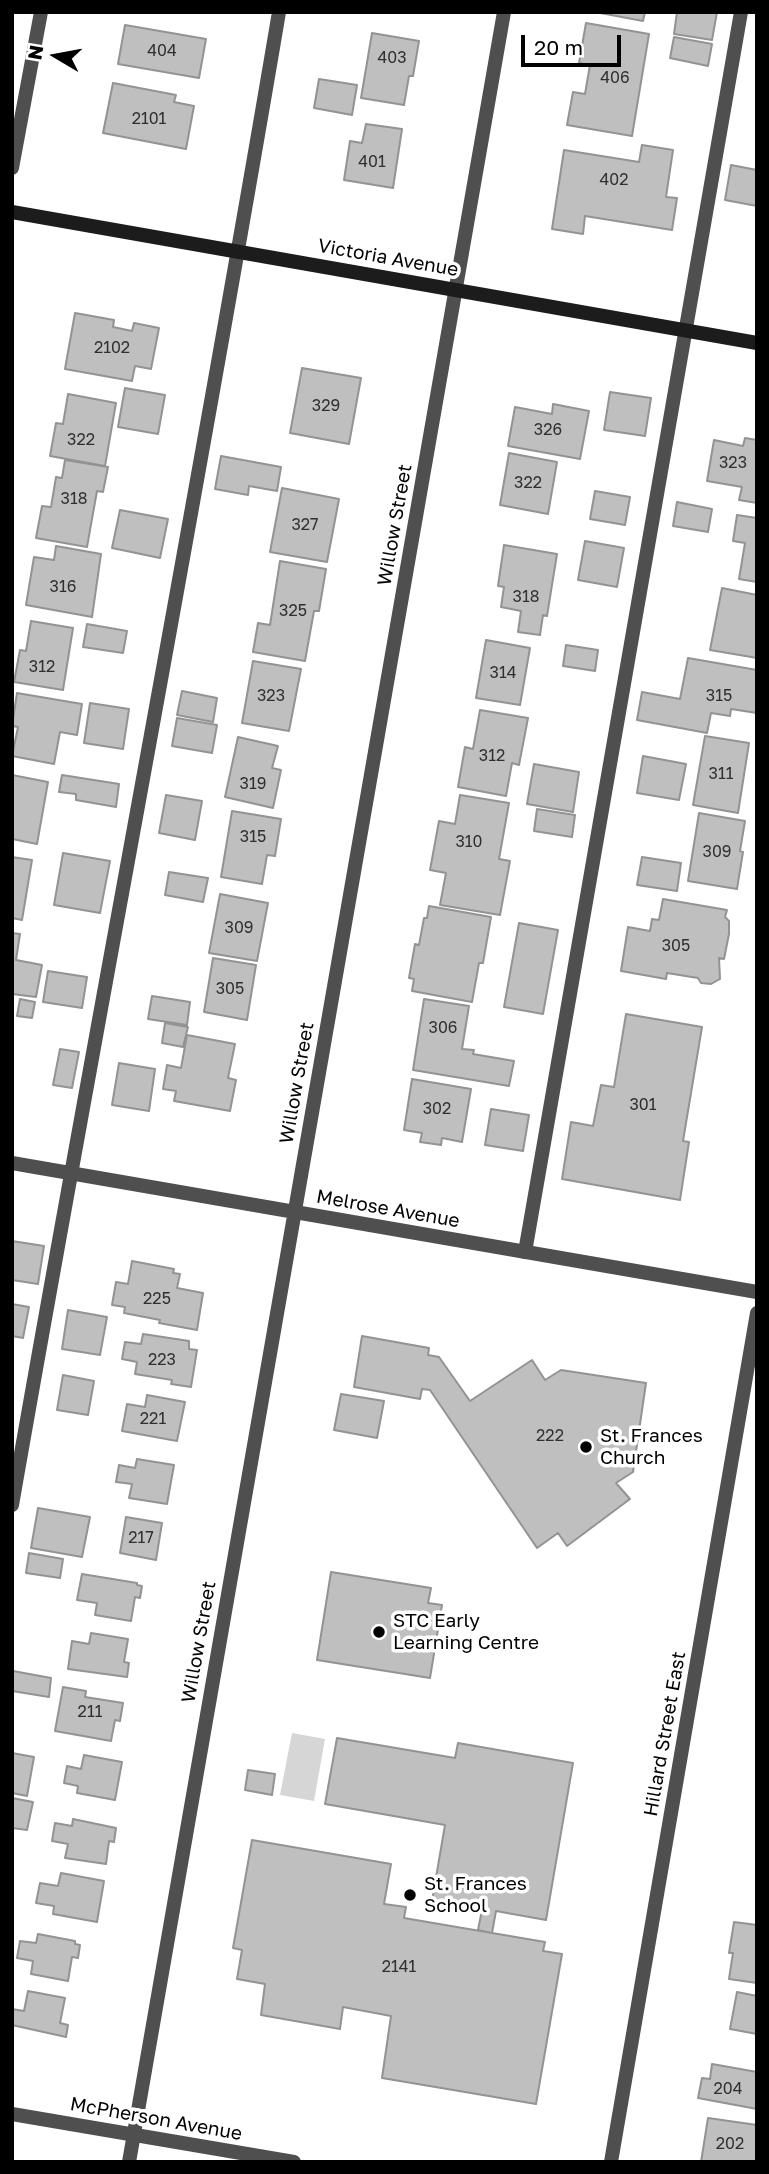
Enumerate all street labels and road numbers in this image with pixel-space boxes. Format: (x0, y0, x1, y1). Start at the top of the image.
street label: Victoria Avenue (316, 234, 460, 282)
street label: Willow Street (373, 463, 417, 587)
street label: Willow Street (275, 1021, 319, 1145)
street label: Melrose Avenue (315, 1185, 461, 1233)
street label: Willow Street (177, 1580, 221, 1704)
street label: Hillard Street East (639, 1650, 691, 1818)
street label: McPherson Avenue (68, 2093, 244, 2145)

